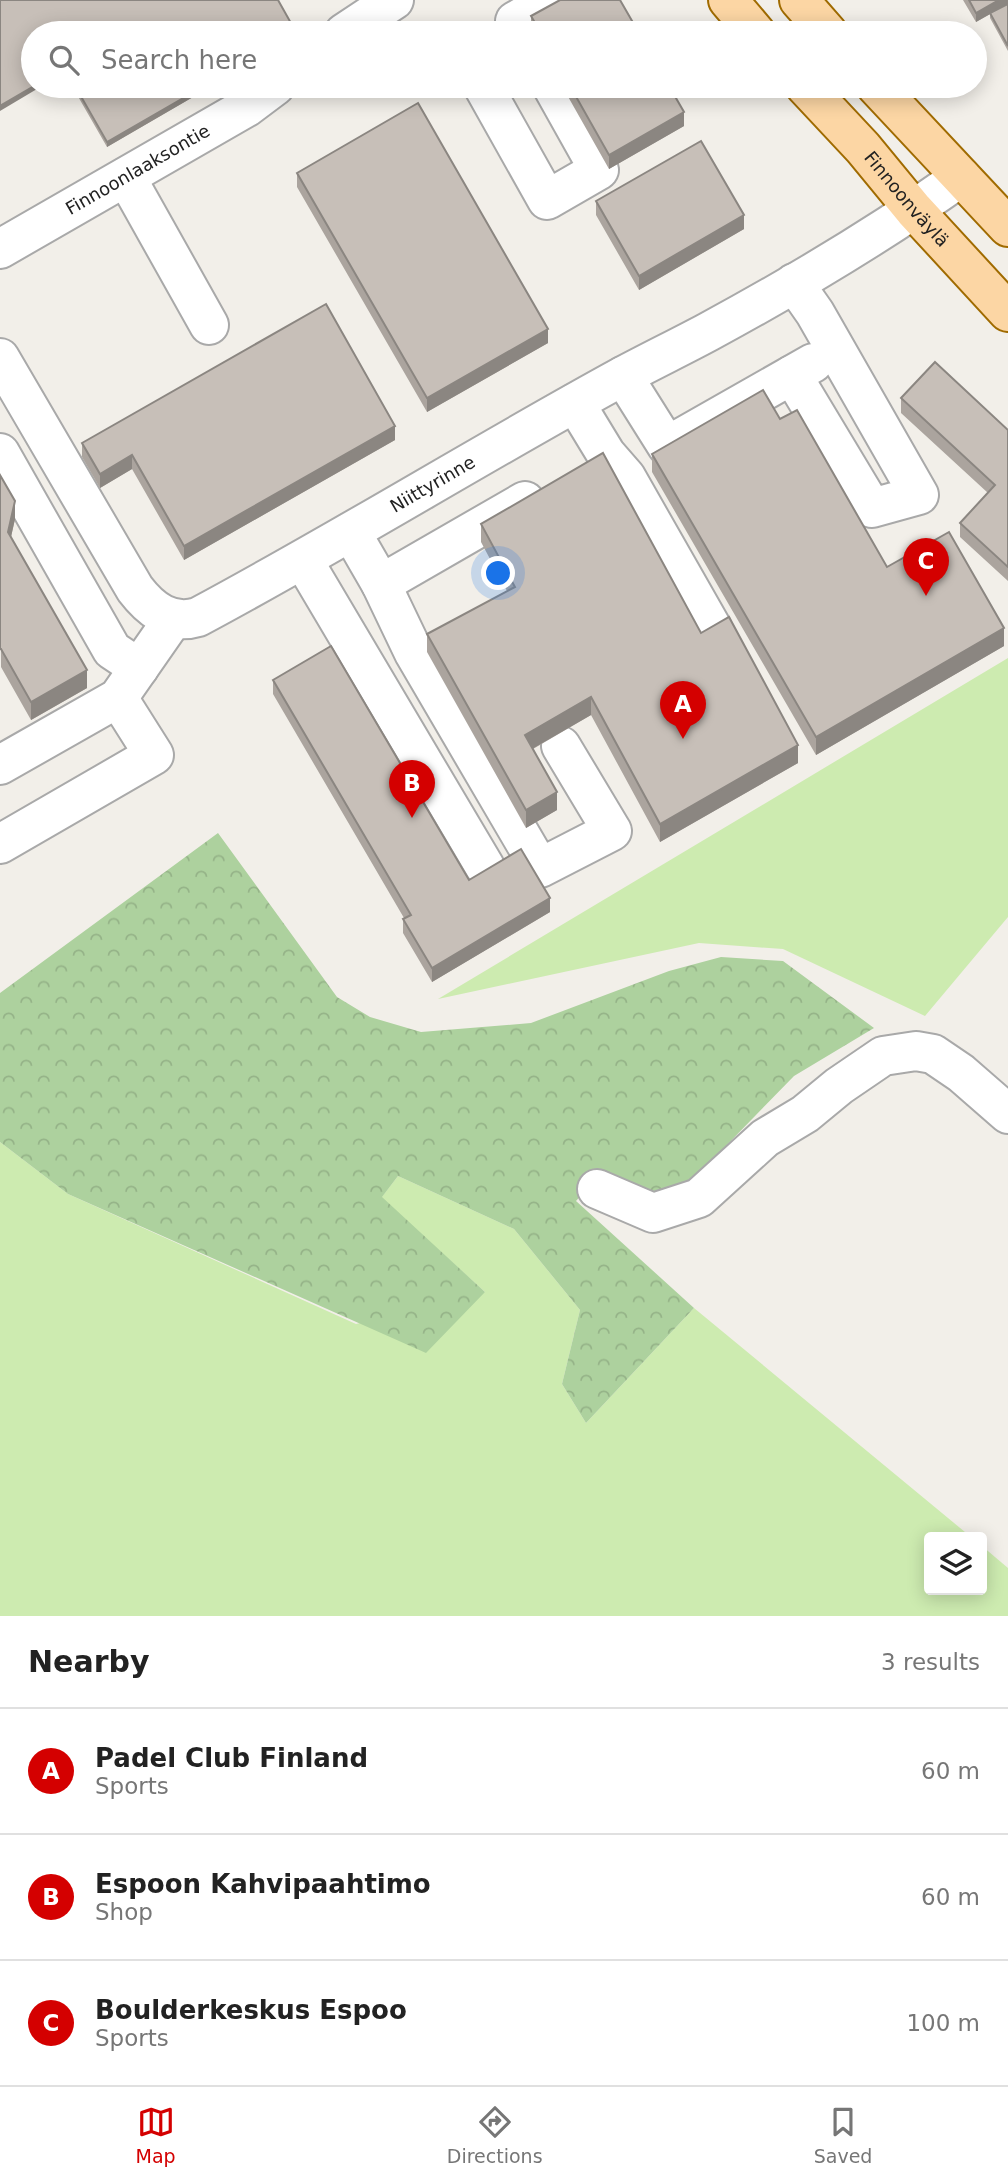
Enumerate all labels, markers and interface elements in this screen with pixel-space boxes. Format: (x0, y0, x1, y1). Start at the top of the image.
search box (21, 21, 987, 98)
icon: search (45, 41, 83, 79)
text: Search here (101, 45, 257, 75)
street label: Finnoonlaaksontie (62, 120, 213, 219)
street label: Finnoonväylä (860, 147, 953, 251)
street label: Niittyrinne (386, 451, 479, 517)
pin: C (903, 538, 949, 596)
your location (481, 556, 515, 590)
pin: A (660, 681, 706, 739)
pin: B (389, 760, 435, 818)
map controls (924, 1532, 987, 1595)
button: layers (924, 1532, 987, 1595)
text: Nearby (28, 1644, 150, 1679)
text: 3 results (881, 1649, 980, 1675)
text: Padel Club Finland (95, 1743, 368, 1773)
text: A (42, 1758, 60, 1784)
text: 60 m (921, 1758, 980, 1784)
text: Sports (95, 1773, 169, 1799)
text: Espoon Kahvipaahtimo (95, 1869, 431, 1899)
text: B (42, 1884, 60, 1910)
text: 60 m (921, 1884, 980, 1910)
text: Shop (95, 1899, 153, 1925)
text: Boulderkeskus Espoo (95, 1995, 407, 2025)
text: C (43, 2010, 59, 2036)
text: 100 m (906, 2010, 980, 2036)
text: Sports (95, 2025, 169, 2051)
tab: Map (136, 2103, 176, 2167)
tab: Directions (447, 2103, 543, 2167)
tab: Saved (814, 2103, 872, 2167)

